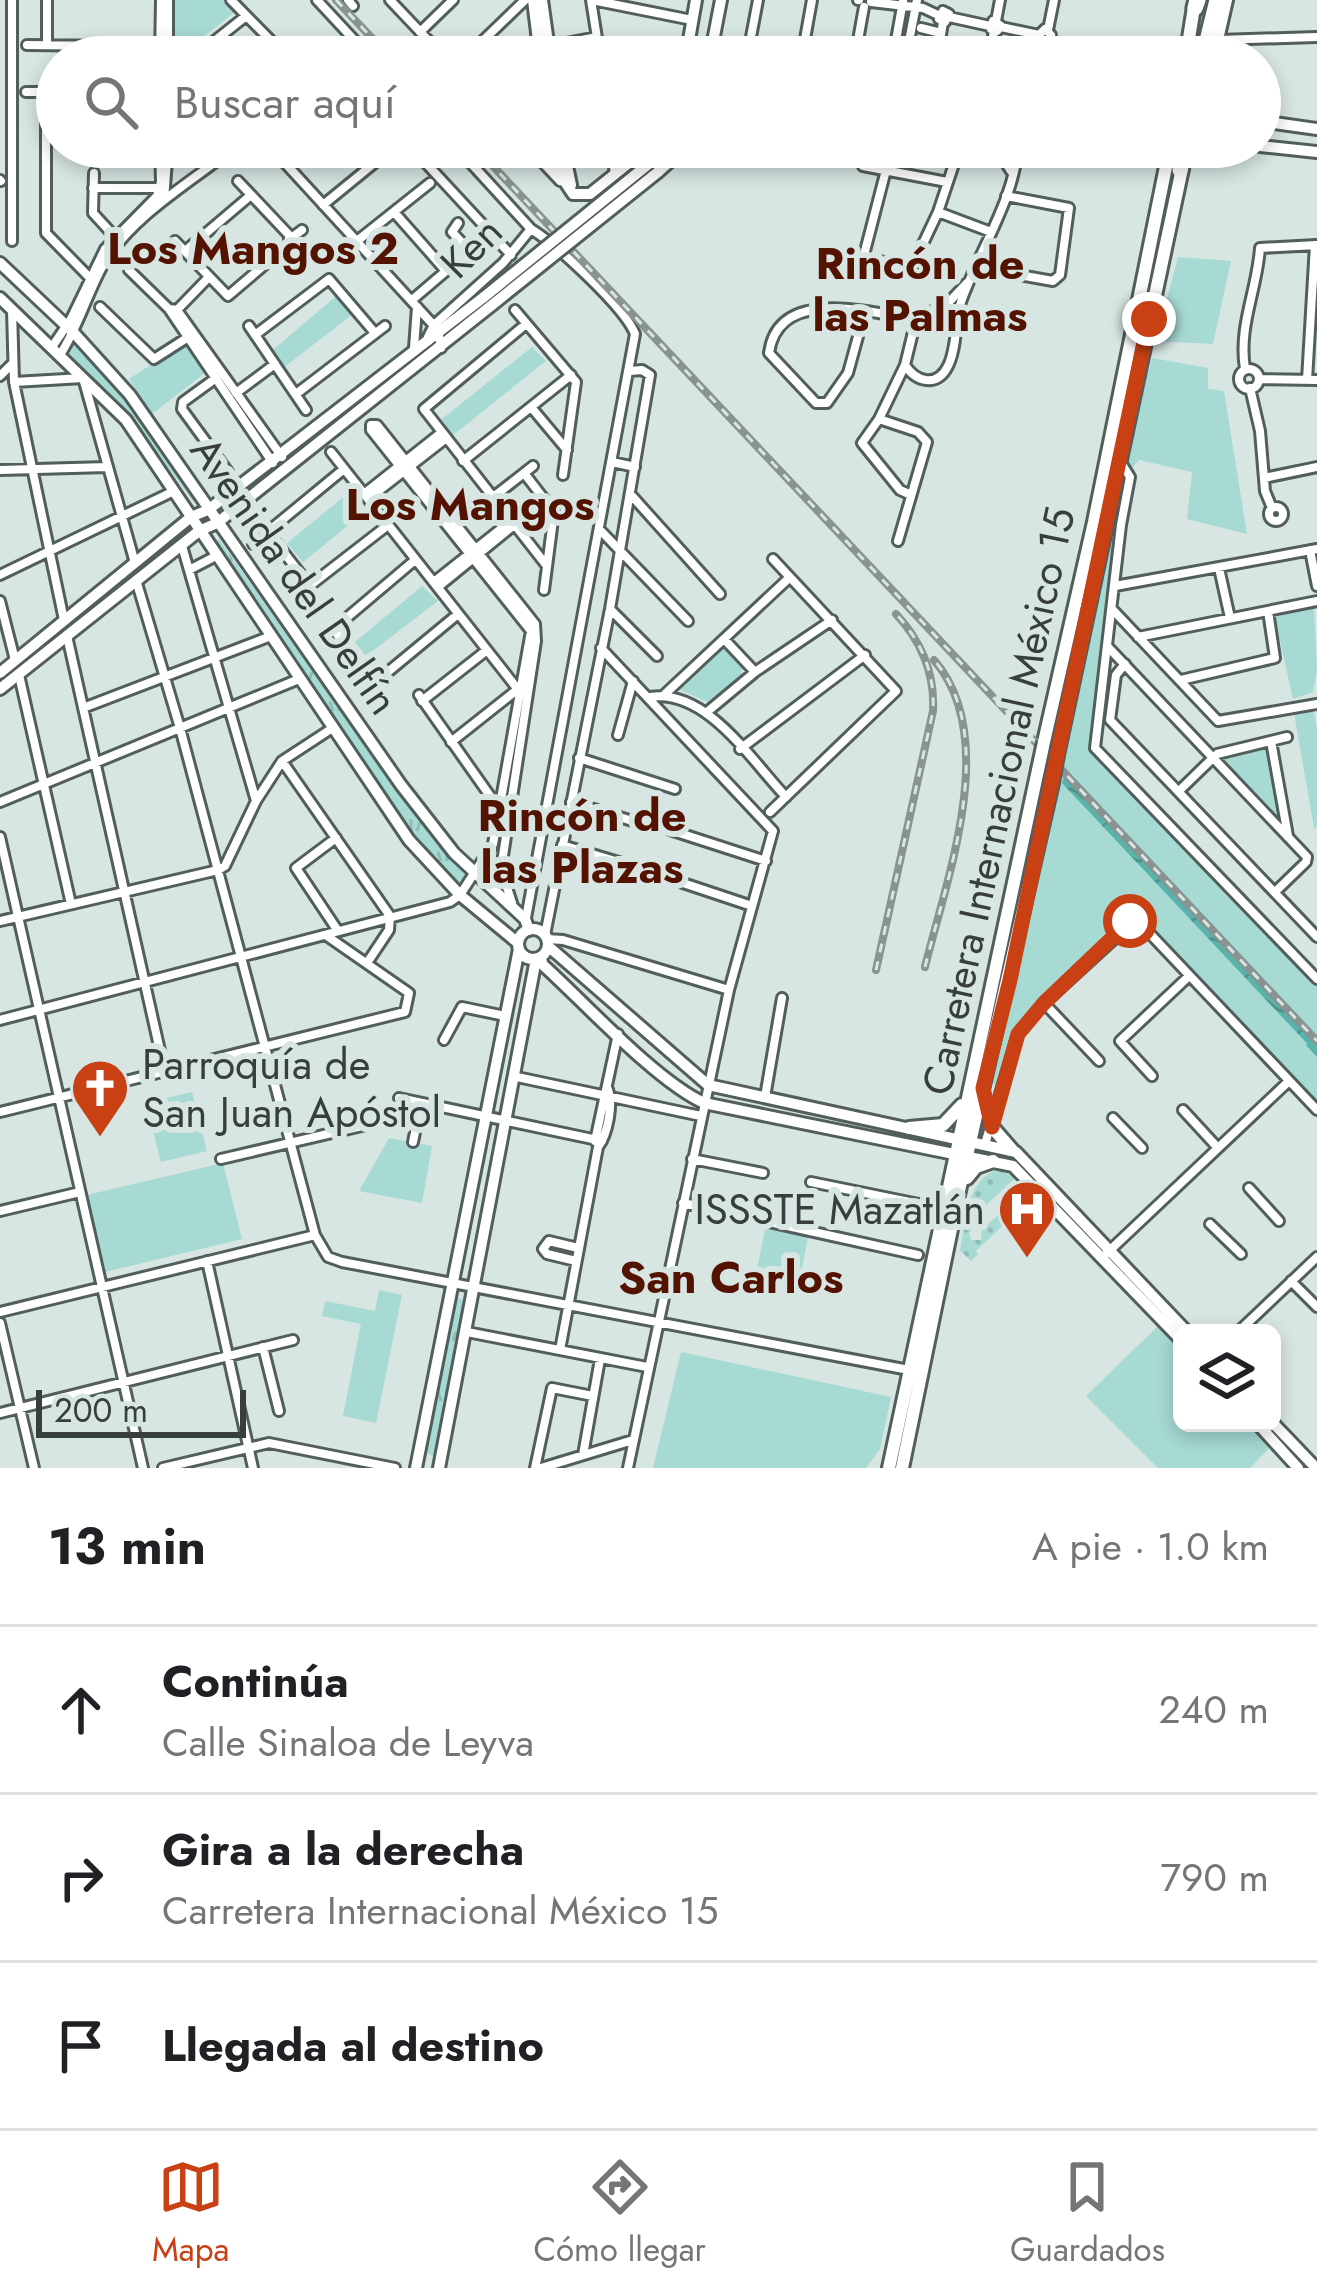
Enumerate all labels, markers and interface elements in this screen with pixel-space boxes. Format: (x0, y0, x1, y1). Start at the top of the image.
search box (36, 36, 1281, 168)
icon: search (78, 69, 144, 135)
text: Buscar aquí (174, 70, 396, 135)
street label: Ken (426, 202, 516, 292)
district label: Los Mangos 2 (107, 216, 399, 281)
district label: Rincón de las Palmas (812, 231, 1028, 348)
route end (1122, 292, 1176, 346)
street label: Avenida del Delfín (176, 424, 413, 727)
district label: Los Mangos (345, 472, 595, 537)
street label: Carretera Internacional México 15 (906, 502, 1091, 1101)
district label: Rincón de las Plazas (477, 783, 687, 900)
route start (1103, 894, 1157, 948)
place label: Parroquía de San Juan Apóstol (142, 1034, 441, 1143)
church icon: Parroquía de San Juan Apóstol (69, 1057, 131, 1139)
hospital icon: ISSSTE Mazatlán (996, 1178, 1058, 1260)
place label: ISSSTE Mazatlán (695, 1179, 985, 1240)
district label: San Carlos (618, 1245, 844, 1310)
map controls (1173, 1324, 1281, 1432)
button: layers (1173, 1324, 1281, 1432)
scale bar (36, 1384, 246, 1437)
text: 200 m (54, 1387, 148, 1434)
text: 13 min (48, 1509, 206, 1583)
text: A pie · 1.0 km (1032, 1518, 1269, 1575)
text: Continúa (162, 1649, 349, 1714)
icon: ahead (48, 1677, 114, 1743)
text: 240 m (1159, 1681, 1269, 1738)
text: Calle Sinaloa de Leyva (162, 1714, 534, 1771)
text: Gira a la derecha (162, 1817, 524, 1882)
icon: right (48, 1845, 114, 1911)
text: 790 m (1161, 1849, 1269, 1906)
text: Carretera Internacional México 15 (162, 1882, 718, 1939)
icon: arrive (48, 2013, 114, 2079)
text: Llegada al destino (162, 2013, 544, 2078)
tab: Mapa (152, 2154, 229, 2273)
tab: Cómo llegar (533, 2154, 706, 2273)
tab: Guardados (1010, 2154, 1165, 2273)

